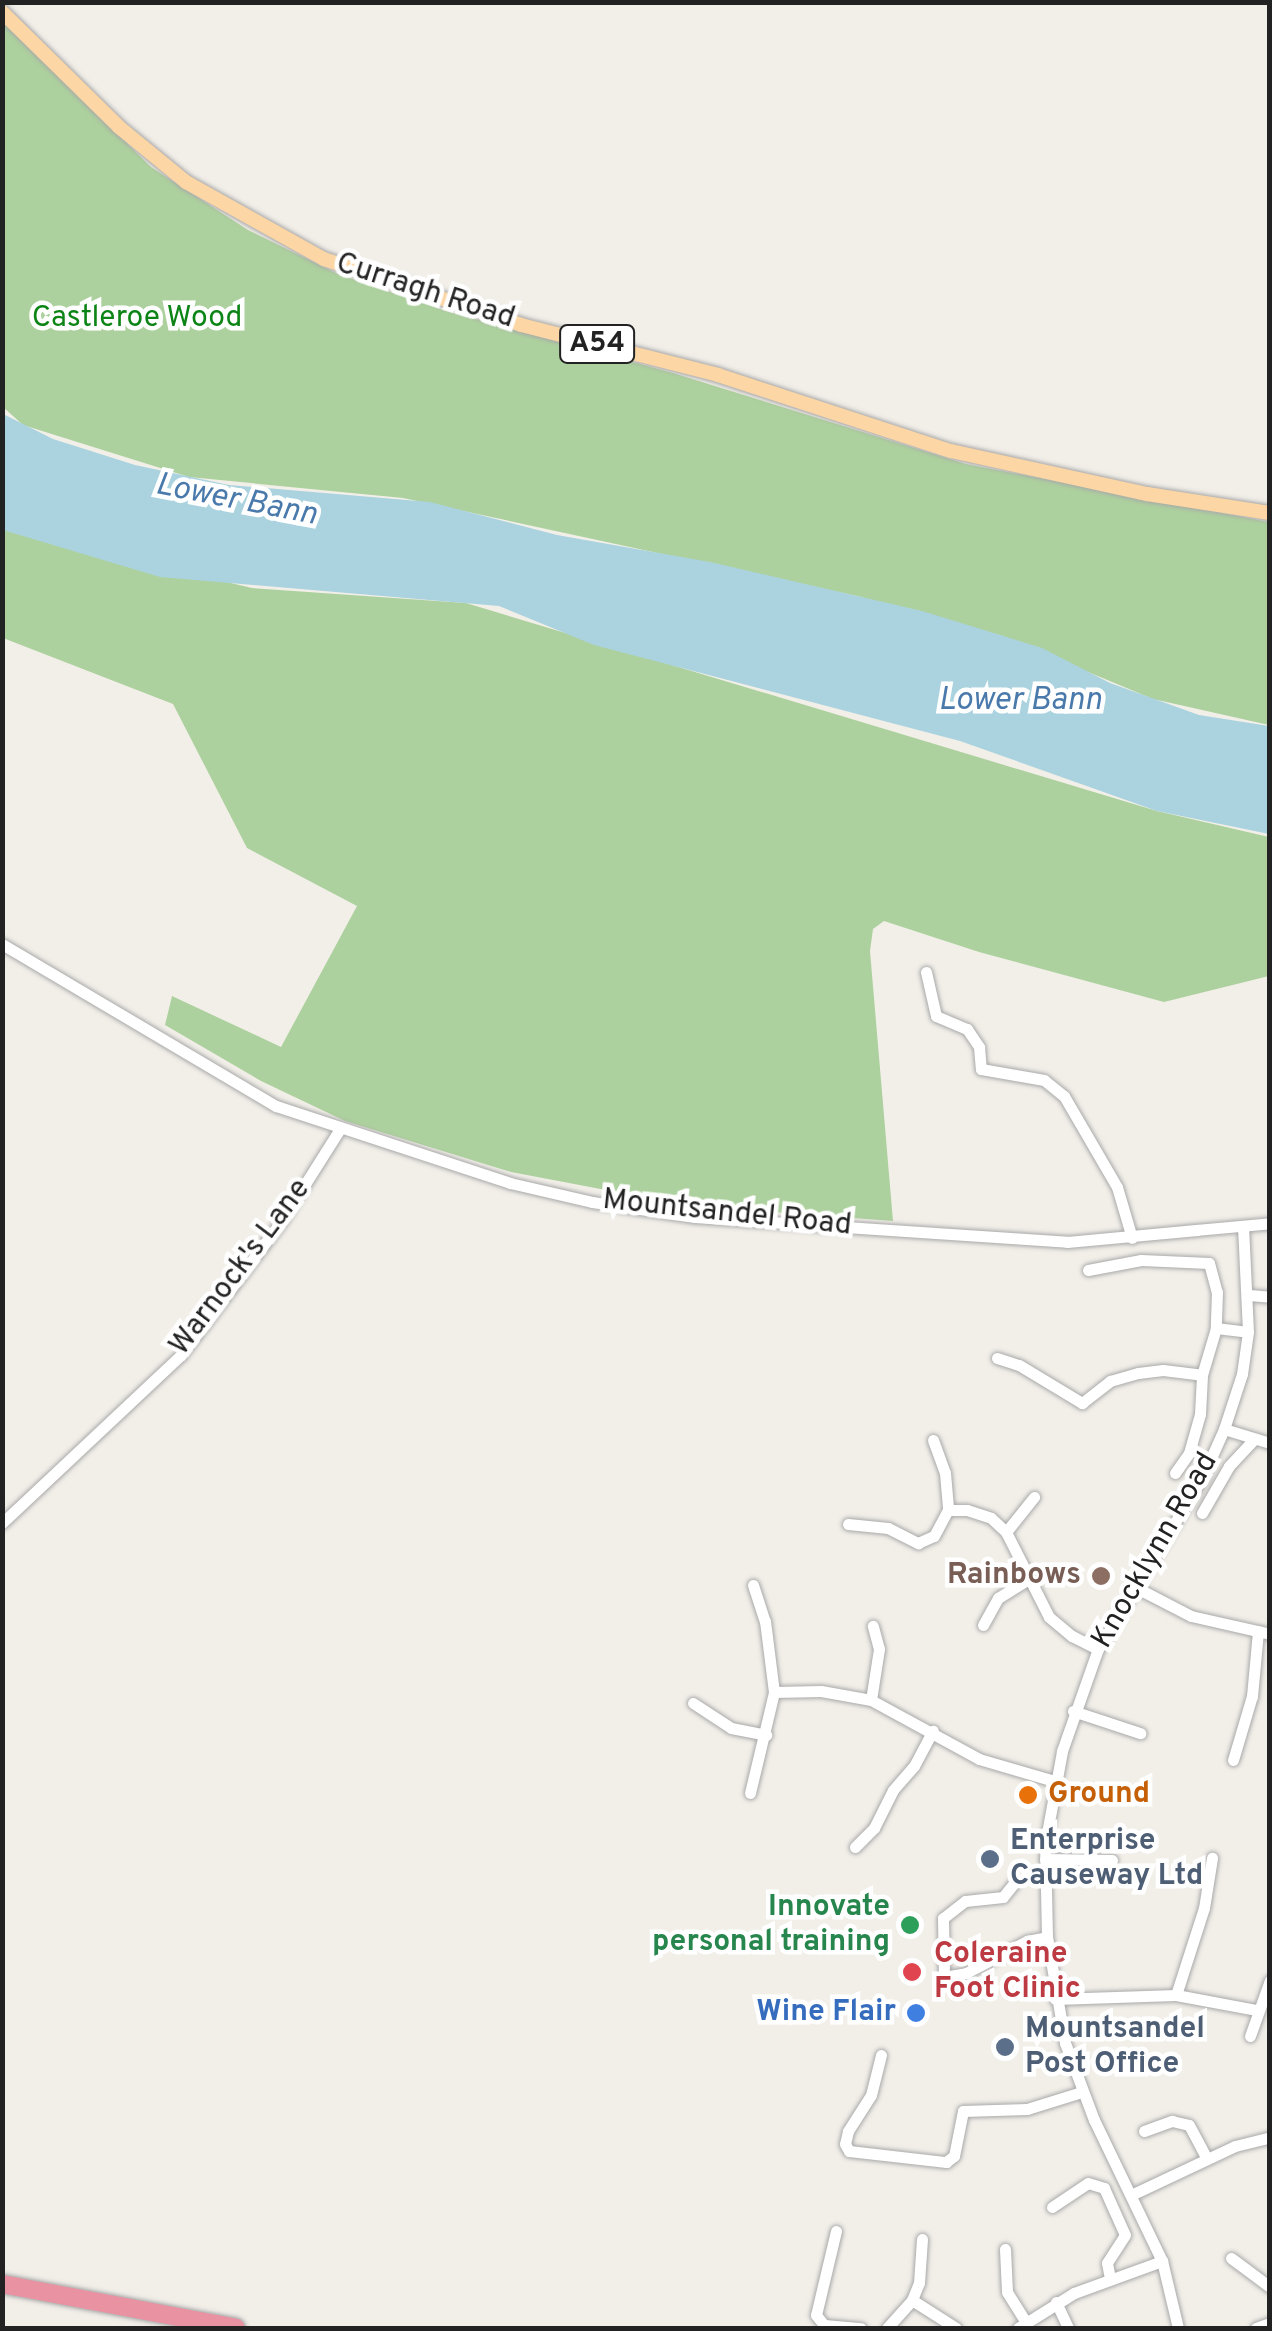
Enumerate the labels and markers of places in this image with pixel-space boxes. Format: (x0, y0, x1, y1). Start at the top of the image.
place label: Rainbows (947, 1558, 1081, 1594)
marker: Rainbows (1090, 1565, 1112, 1587)
place label: Ground (1048, 1777, 1150, 1813)
marker: Ground (1017, 1784, 1039, 1806)
place label: Enterprise Causeway Ltd (1010, 1824, 1203, 1894)
marker: Enterprise Causeway Ltd (979, 1848, 1001, 1870)
place label: Innovate personal training (652, 1890, 890, 1960)
marker: Innovate personal training (899, 1914, 921, 1936)
place label: Coleraine Foot Clinic (934, 1937, 1081, 2008)
marker: Coleraine Foot Clinic (899, 1959, 925, 1985)
place label: Wine Flair (756, 1995, 896, 2031)
marker: Wine Flair (905, 2002, 927, 2024)
place label: Mountsandel Post Office (1025, 2012, 1205, 2082)
marker: Mountsandel Post Office (994, 2036, 1016, 2058)

